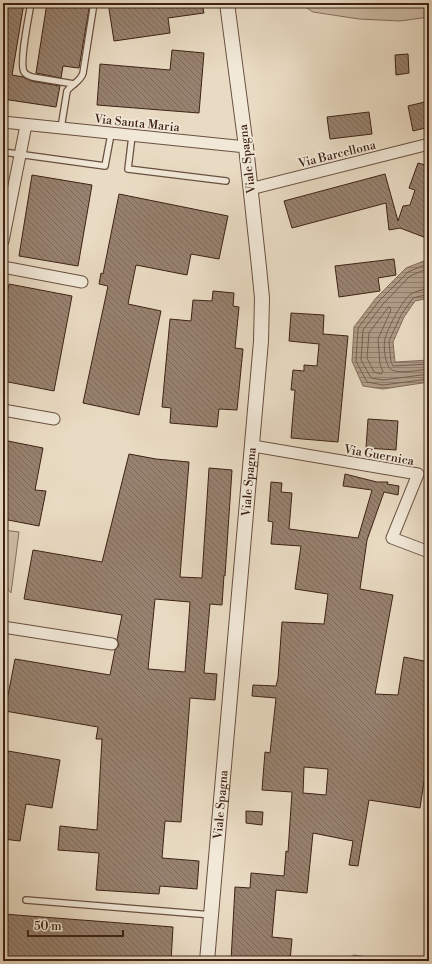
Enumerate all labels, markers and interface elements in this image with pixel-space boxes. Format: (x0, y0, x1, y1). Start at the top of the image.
street label: Via Santa Maria (93, 111, 181, 136)
street label: Viale Spagna (236, 123, 259, 195)
street label: Via Barcellona (296, 137, 378, 172)
street label: Via Guernica (342, 442, 416, 469)
street label: Viale Spagna (239, 446, 260, 518)
street label: Viale Spagna (211, 768, 232, 841)
scale bar (28, 912, 123, 938)
text: 50 m (34, 919, 62, 934)

